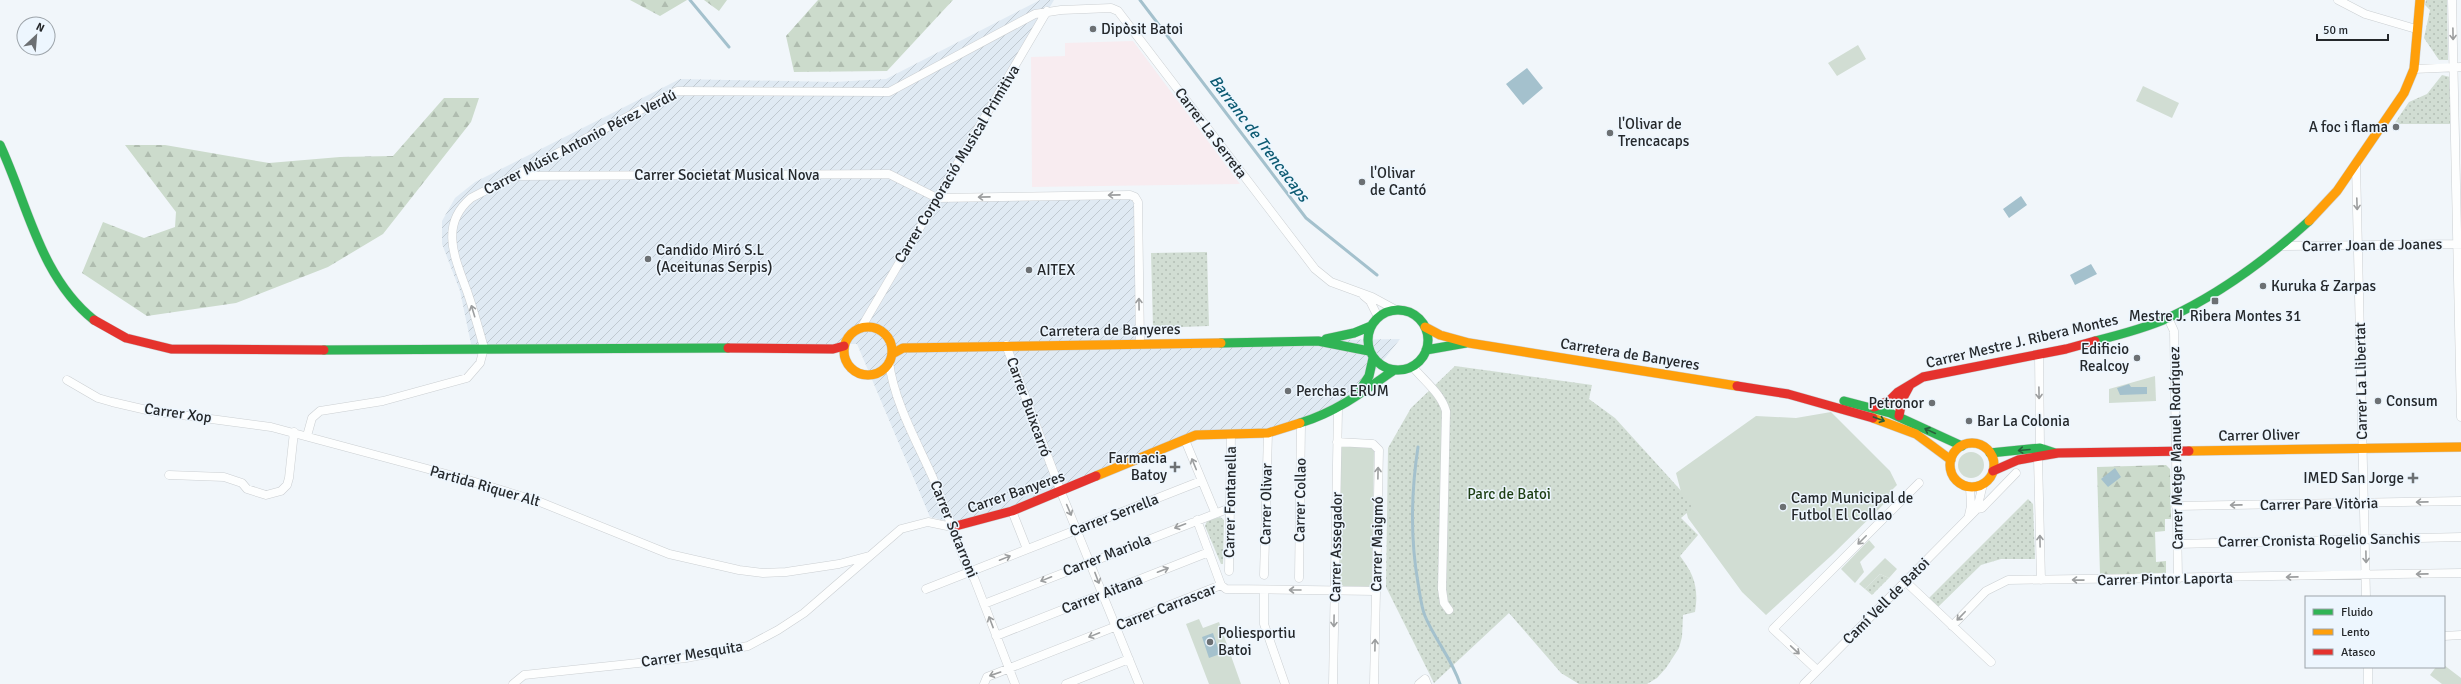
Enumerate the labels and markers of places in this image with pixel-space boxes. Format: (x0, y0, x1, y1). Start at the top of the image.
place label: Dipòsit Batoi (1101, 20, 1183, 38)
marker: Dipòsit Batoi (1088, 24, 1098, 34)
place label: l'Olivar de Trencacaps (1618, 115, 1690, 150)
place label: A foc i flama (2309, 118, 2388, 136)
marker: A foc i flama (2391, 122, 2401, 132)
marker: l'Olivar de Trencacaps (1605, 128, 1615, 138)
place label: l'Olivar de Cantó (1370, 164, 1427, 199)
marker: l'Olivar de Cantó (1357, 177, 1367, 187)
place label: Candido Miró S.L (Aceitunas Serpis) (656, 241, 773, 276)
marker: Candido Miró S.L (Aceitunas Serpis) (643, 254, 653, 264)
place label: AITEX (1037, 261, 1075, 279)
marker: AITEX (1024, 265, 1034, 275)
place label: Kuruka & Zarpas (2271, 277, 2377, 295)
marker: Kuruka & Zarpas (2258, 281, 2268, 291)
marker: Mestre J. Ribera Montes 31 (2210, 296, 2220, 306)
place label: Mestre J. Ribera Montes 31 (2129, 307, 2301, 325)
place label: Edificio Realcoy (2079, 340, 2129, 375)
marker: Edificio Realcoy (2132, 353, 2142, 363)
place label: Perchas ERUM (1296, 382, 1389, 400)
marker: Perchas ERUM (1283, 386, 1293, 396)
place label: Consum (2386, 392, 2438, 410)
place label: Petronor (1869, 394, 1924, 412)
marker: Consum (2373, 396, 2383, 406)
marker: Petronor (1927, 398, 1937, 408)
place label: Bar La Colonia (1977, 412, 2070, 430)
marker: Bar La Colonia (1964, 416, 1974, 426)
place label: Farmacia Batoy (1108, 449, 1167, 484)
marker: Farmacia Batoy (1170, 462, 1180, 472)
place label: IMED San Jorge (2303, 469, 2404, 487)
marker: IMED San Jorge (2407, 472, 2419, 484)
place label: Camp Municipal de Futbol El Collao (1791, 489, 1913, 524)
marker: Camp Municipal de Futbol El Collao (1778, 502, 1788, 512)
place label: Poliesportiu Batoi (1218, 624, 1296, 659)
marker: Poliesportiu Batoi (1205, 637, 1215, 647)

